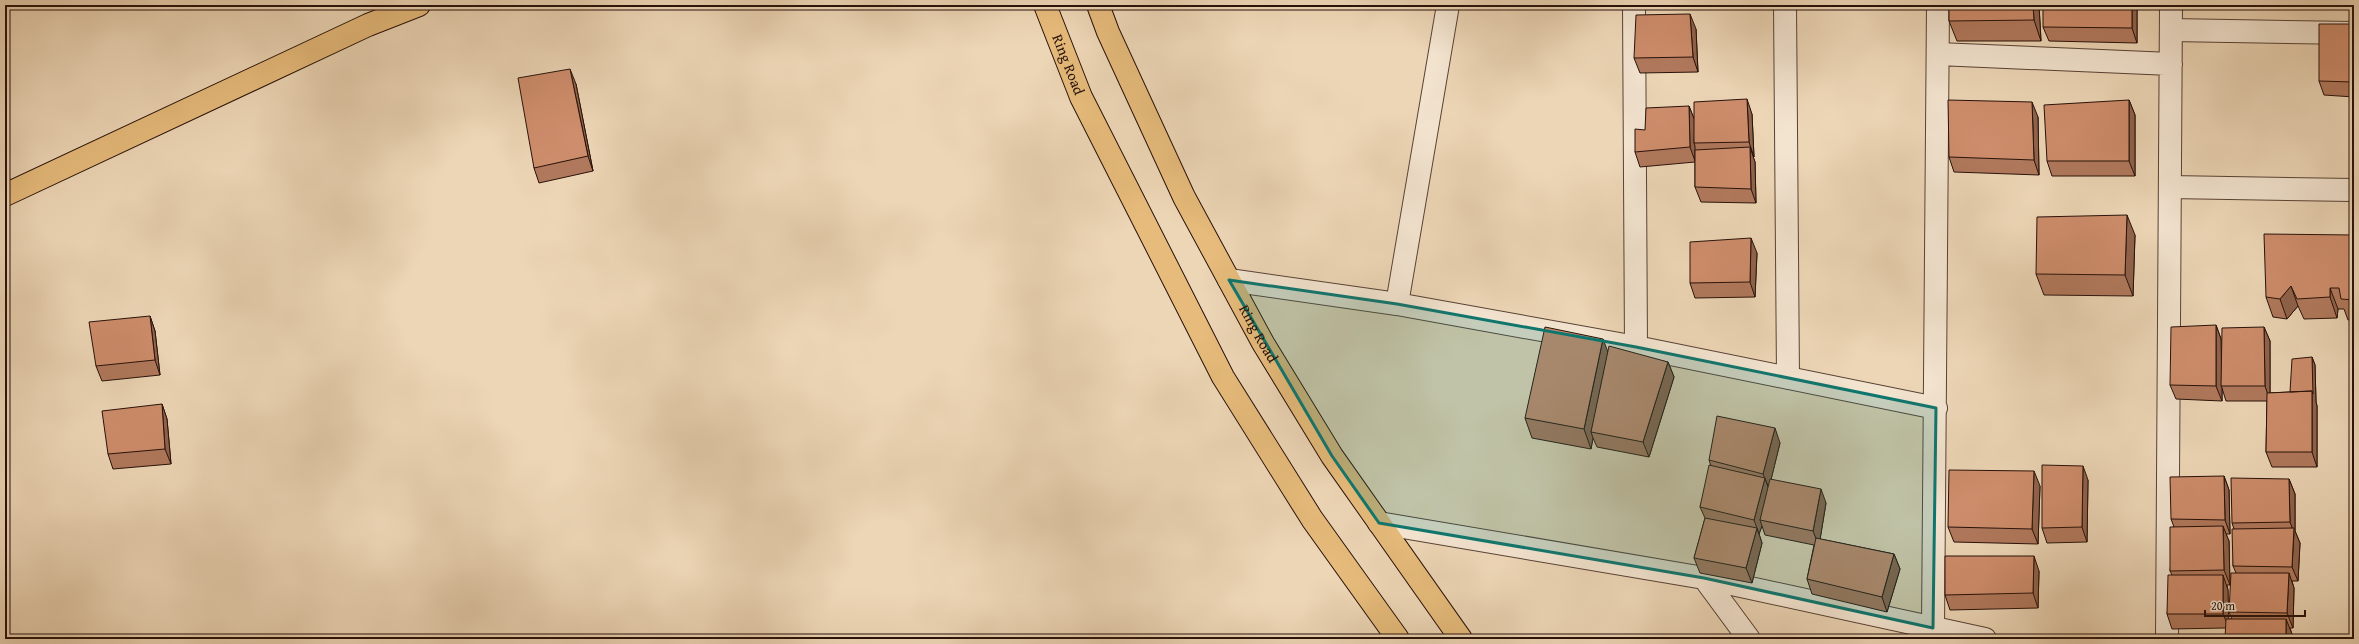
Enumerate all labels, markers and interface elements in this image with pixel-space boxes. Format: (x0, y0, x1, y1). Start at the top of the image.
street label: Ring Road (1047, 31, 1090, 98)
street label: Ring Road (1234, 301, 1283, 366)
scale bar (2205, 592, 2305, 618)
text: 20 m (2211, 597, 2235, 614)

